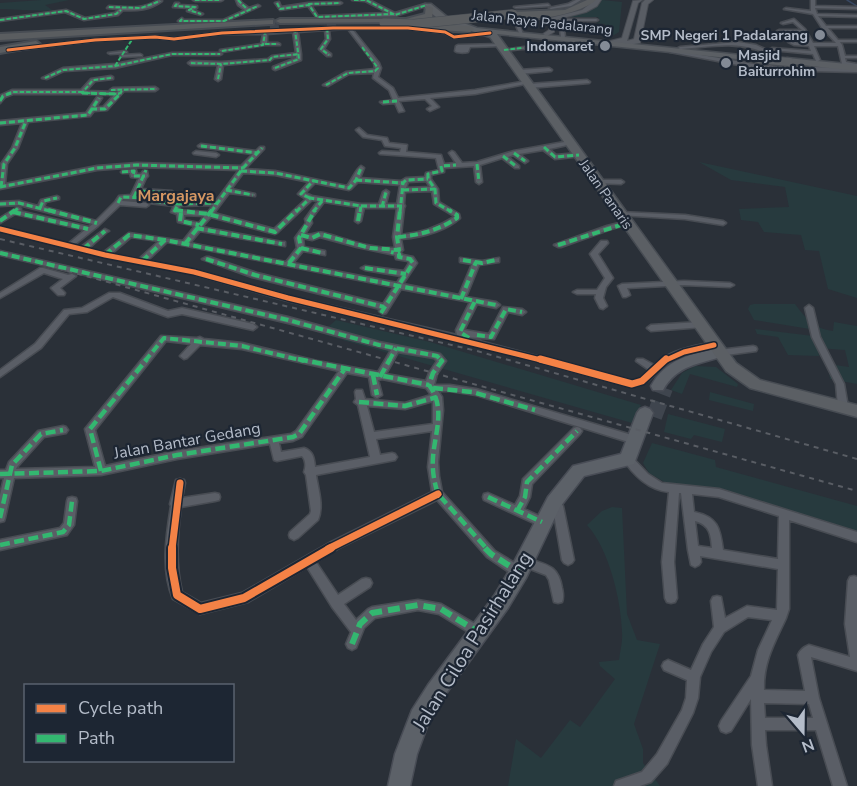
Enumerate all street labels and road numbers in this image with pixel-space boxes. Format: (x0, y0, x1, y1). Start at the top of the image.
street label: Jalan Raya Padalarang (470, 6, 613, 39)
street label: Jalan Panaris (574, 155, 637, 233)
street label: Jalan Bantar Gedang (111, 417, 262, 465)
street label: Jalan Ciloa Pasirhalang (406, 546, 539, 737)

